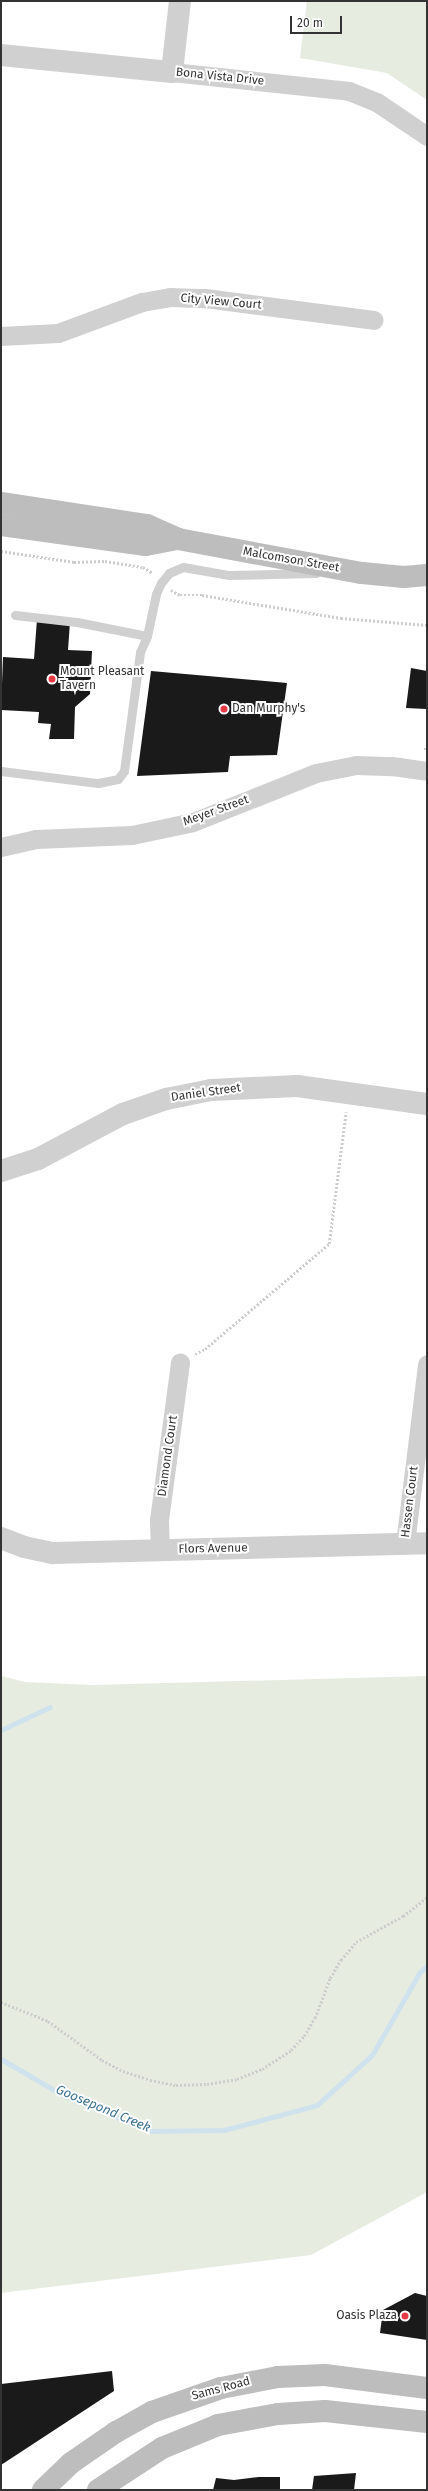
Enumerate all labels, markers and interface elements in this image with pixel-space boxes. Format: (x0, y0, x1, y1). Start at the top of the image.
scale bar (292, 8, 344, 34)
text: 20 m (297, 16, 323, 30)
street label: Bona Vista Drive (175, 65, 265, 89)
street label: City View Court (180, 291, 262, 313)
street label: Malcomson Street (242, 544, 340, 576)
place label: Mount Pleasant Tavern (60, 665, 144, 693)
marker: Mount Pleasant Tavern (47, 674, 57, 684)
place label: Dan Murphy's (232, 702, 305, 716)
marker: Dan Murphy's (219, 704, 229, 714)
street label: Meyer Street (181, 793, 251, 829)
street label: Daniel Street (170, 1081, 242, 1105)
street label: Diamond Court (155, 1415, 181, 1497)
street label: Hassen Court (398, 1465, 422, 1539)
street label: Flors Avenue (178, 1541, 248, 1557)
water label: Goosepond Creek (53, 2082, 153, 2136)
place label: Oasis Plaza (336, 2309, 397, 2323)
marker: Oasis Plaza (400, 2311, 410, 2321)
street label: Sams Road (190, 2374, 252, 2404)

